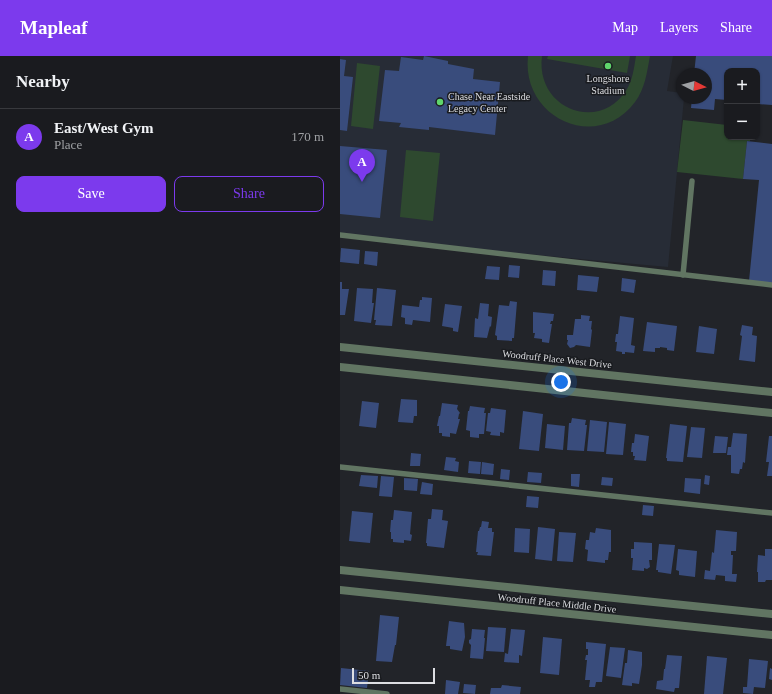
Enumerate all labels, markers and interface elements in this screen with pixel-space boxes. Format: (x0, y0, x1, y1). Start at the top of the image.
text: Mapleaf (20, 17, 88, 38)
text: Map (612, 20, 638, 35)
text: Layers (660, 20, 698, 35)
text: Share (720, 20, 752, 35)
marker: Longshore Stadium (603, 61, 613, 71)
north arrow (676, 68, 712, 104)
map controls (724, 68, 760, 140)
button: + (724, 68, 760, 104)
text: Nearby (16, 72, 70, 91)
place label: Longshore Stadium (587, 73, 630, 96)
place label: Chase Near Eastside Legacy Center (448, 91, 531, 114)
marker: Chase Near Eastside Legacy Center (435, 97, 445, 107)
button: − (724, 104, 760, 140)
text: East/West Gym (54, 120, 154, 136)
text: A (24, 129, 34, 144)
text: 170 m (291, 129, 324, 144)
text: Place (54, 137, 82, 152)
pin: A (349, 149, 375, 182)
button: Save (16, 176, 166, 212)
button: Share (174, 176, 324, 212)
street label: Woodruff Place West Drive (502, 348, 613, 370)
your location (551, 372, 571, 392)
street label: Woodruff Place Middle Drive (497, 591, 617, 615)
scale bar (352, 666, 435, 685)
text: 50 m (358, 669, 380, 681)

